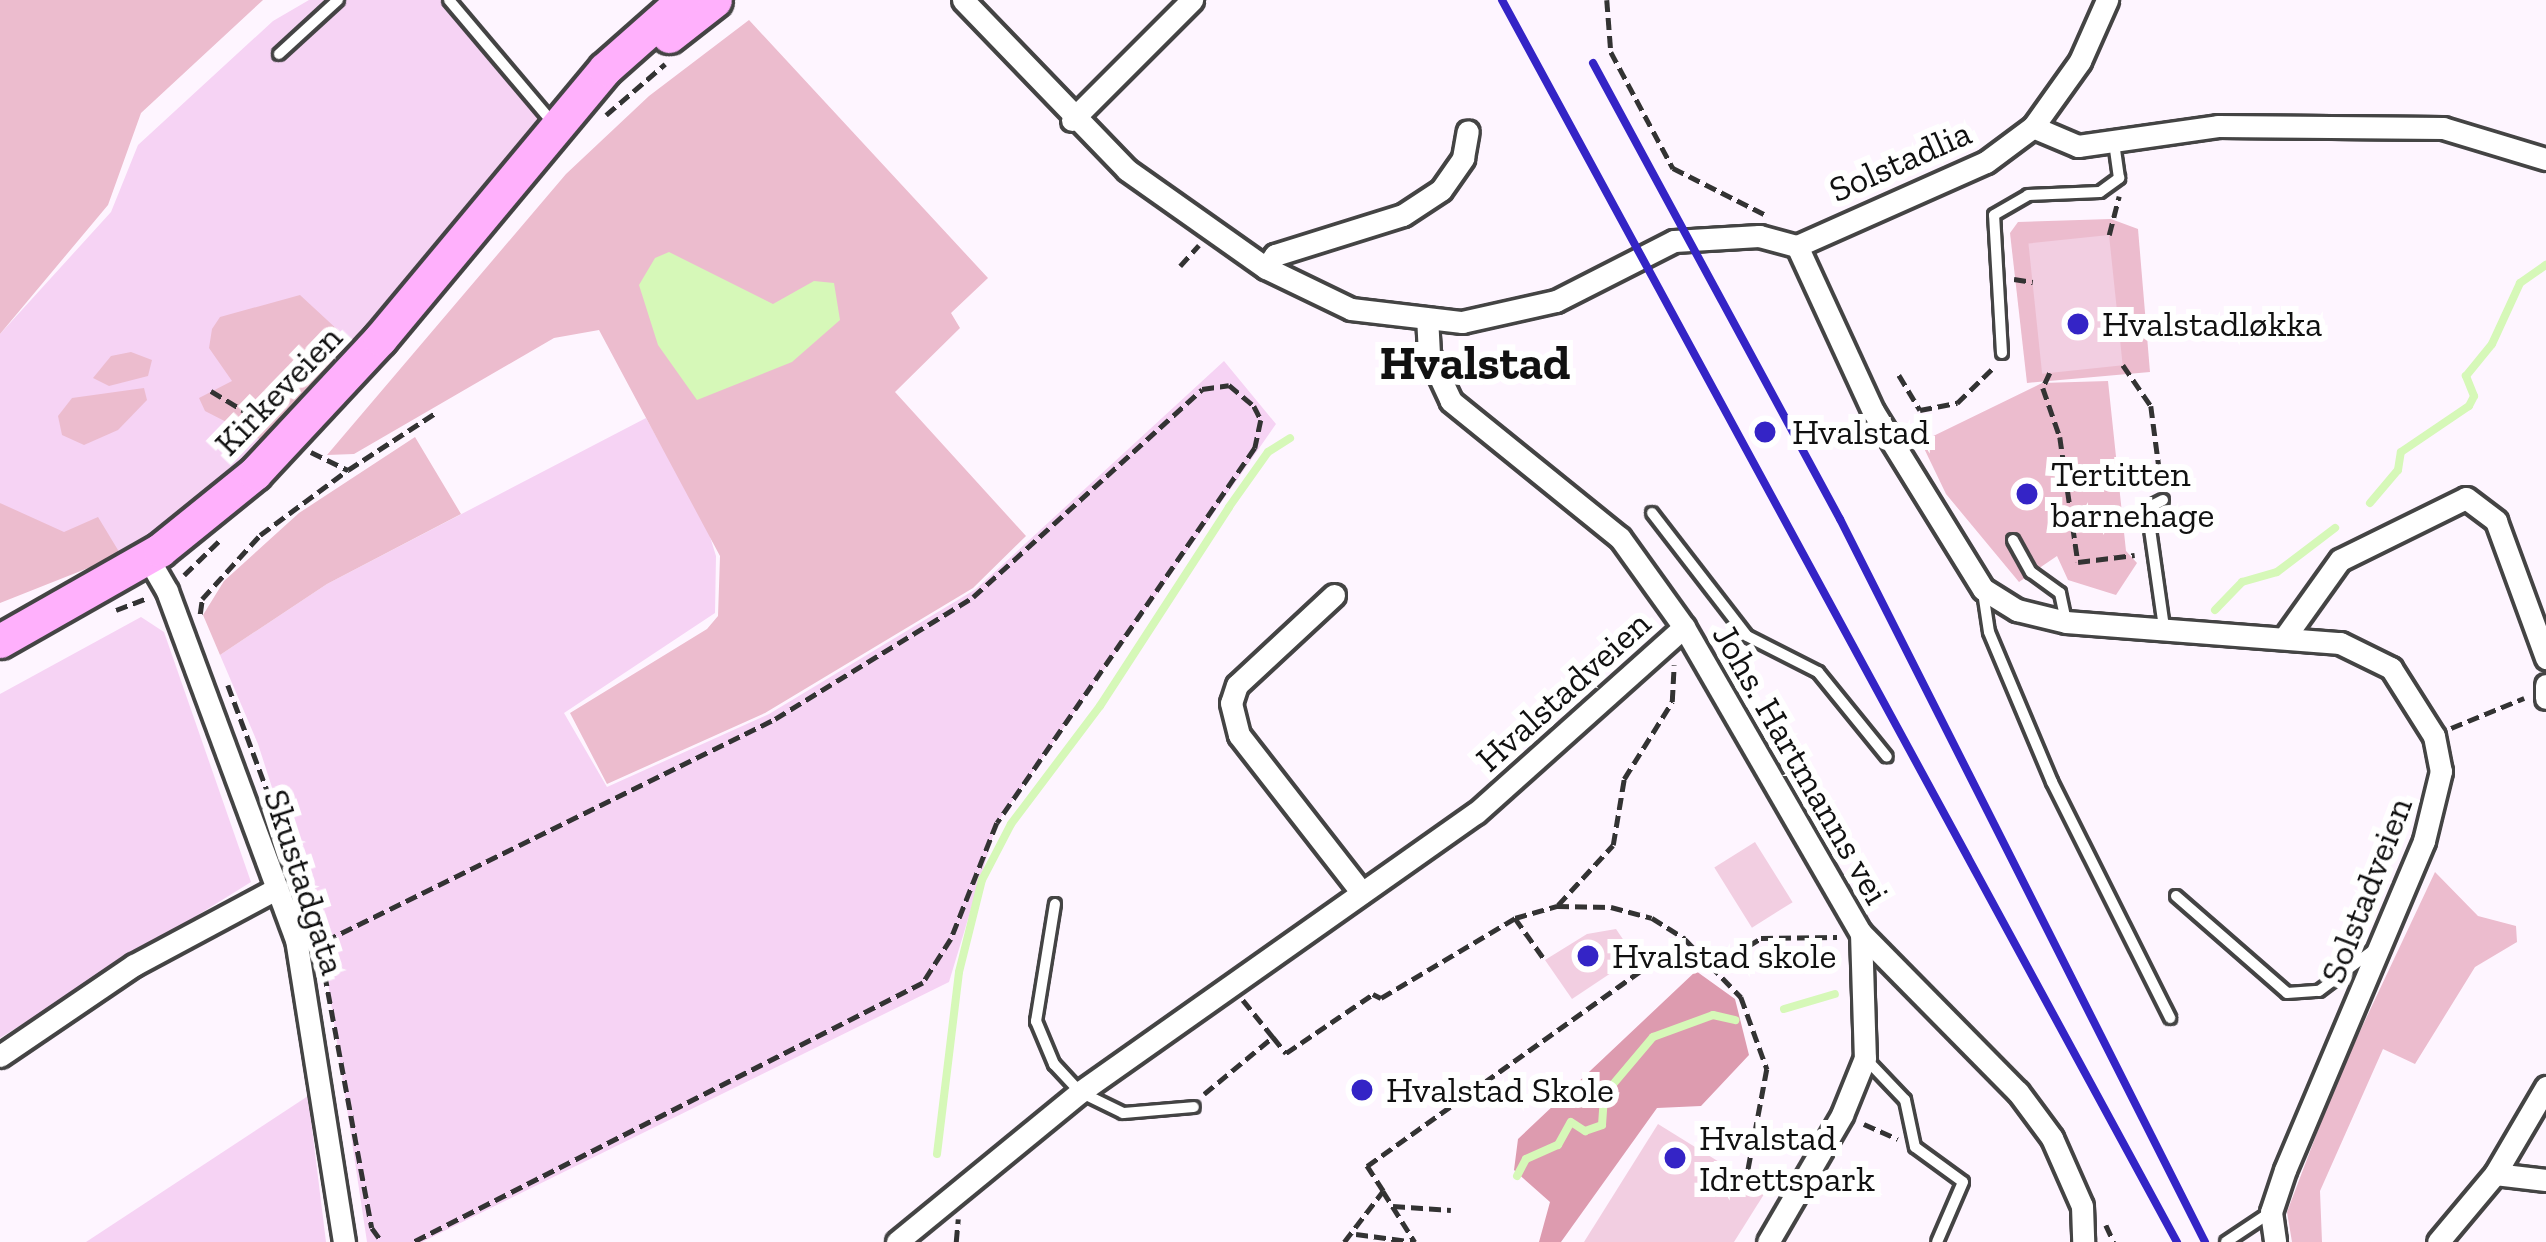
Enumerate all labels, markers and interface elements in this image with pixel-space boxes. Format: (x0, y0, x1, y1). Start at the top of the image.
street label: Solstadlia (1822, 111, 1978, 211)
place label: Hvalstadløkka (2102, 302, 2322, 346)
marker: Hvalstadløkka (2065, 311, 2091, 337)
street label: Kirkeveien (205, 316, 351, 464)
district label: Hvalstad (1380, 334, 1570, 392)
place label: Hvalstad (1792, 410, 1930, 454)
marker: Hvalstad (1749, 416, 1781, 448)
place label: Tertitten barnehage (2051, 451, 2214, 536)
marker: Tertitten barnehage (2014, 481, 2040, 507)
street label: Hvalstadveien (1467, 602, 1659, 780)
street label: Johs. Hartmanns vei (1703, 616, 1899, 912)
street label: Skustadgata (255, 784, 355, 980)
street label: Solstadveien (2311, 791, 2421, 989)
place label: Hvalstad skole (1612, 934, 1837, 978)
marker: Hvalstad skole (1575, 943, 1601, 969)
place label: Hvalstad Skole (1386, 1068, 1614, 1112)
marker: Hvalstad Skole (1349, 1077, 1375, 1103)
place label: Hvalstad Idrettspark (1699, 1115, 1875, 1200)
marker: Hvalstad Idrettspark (1662, 1145, 1688, 1171)

